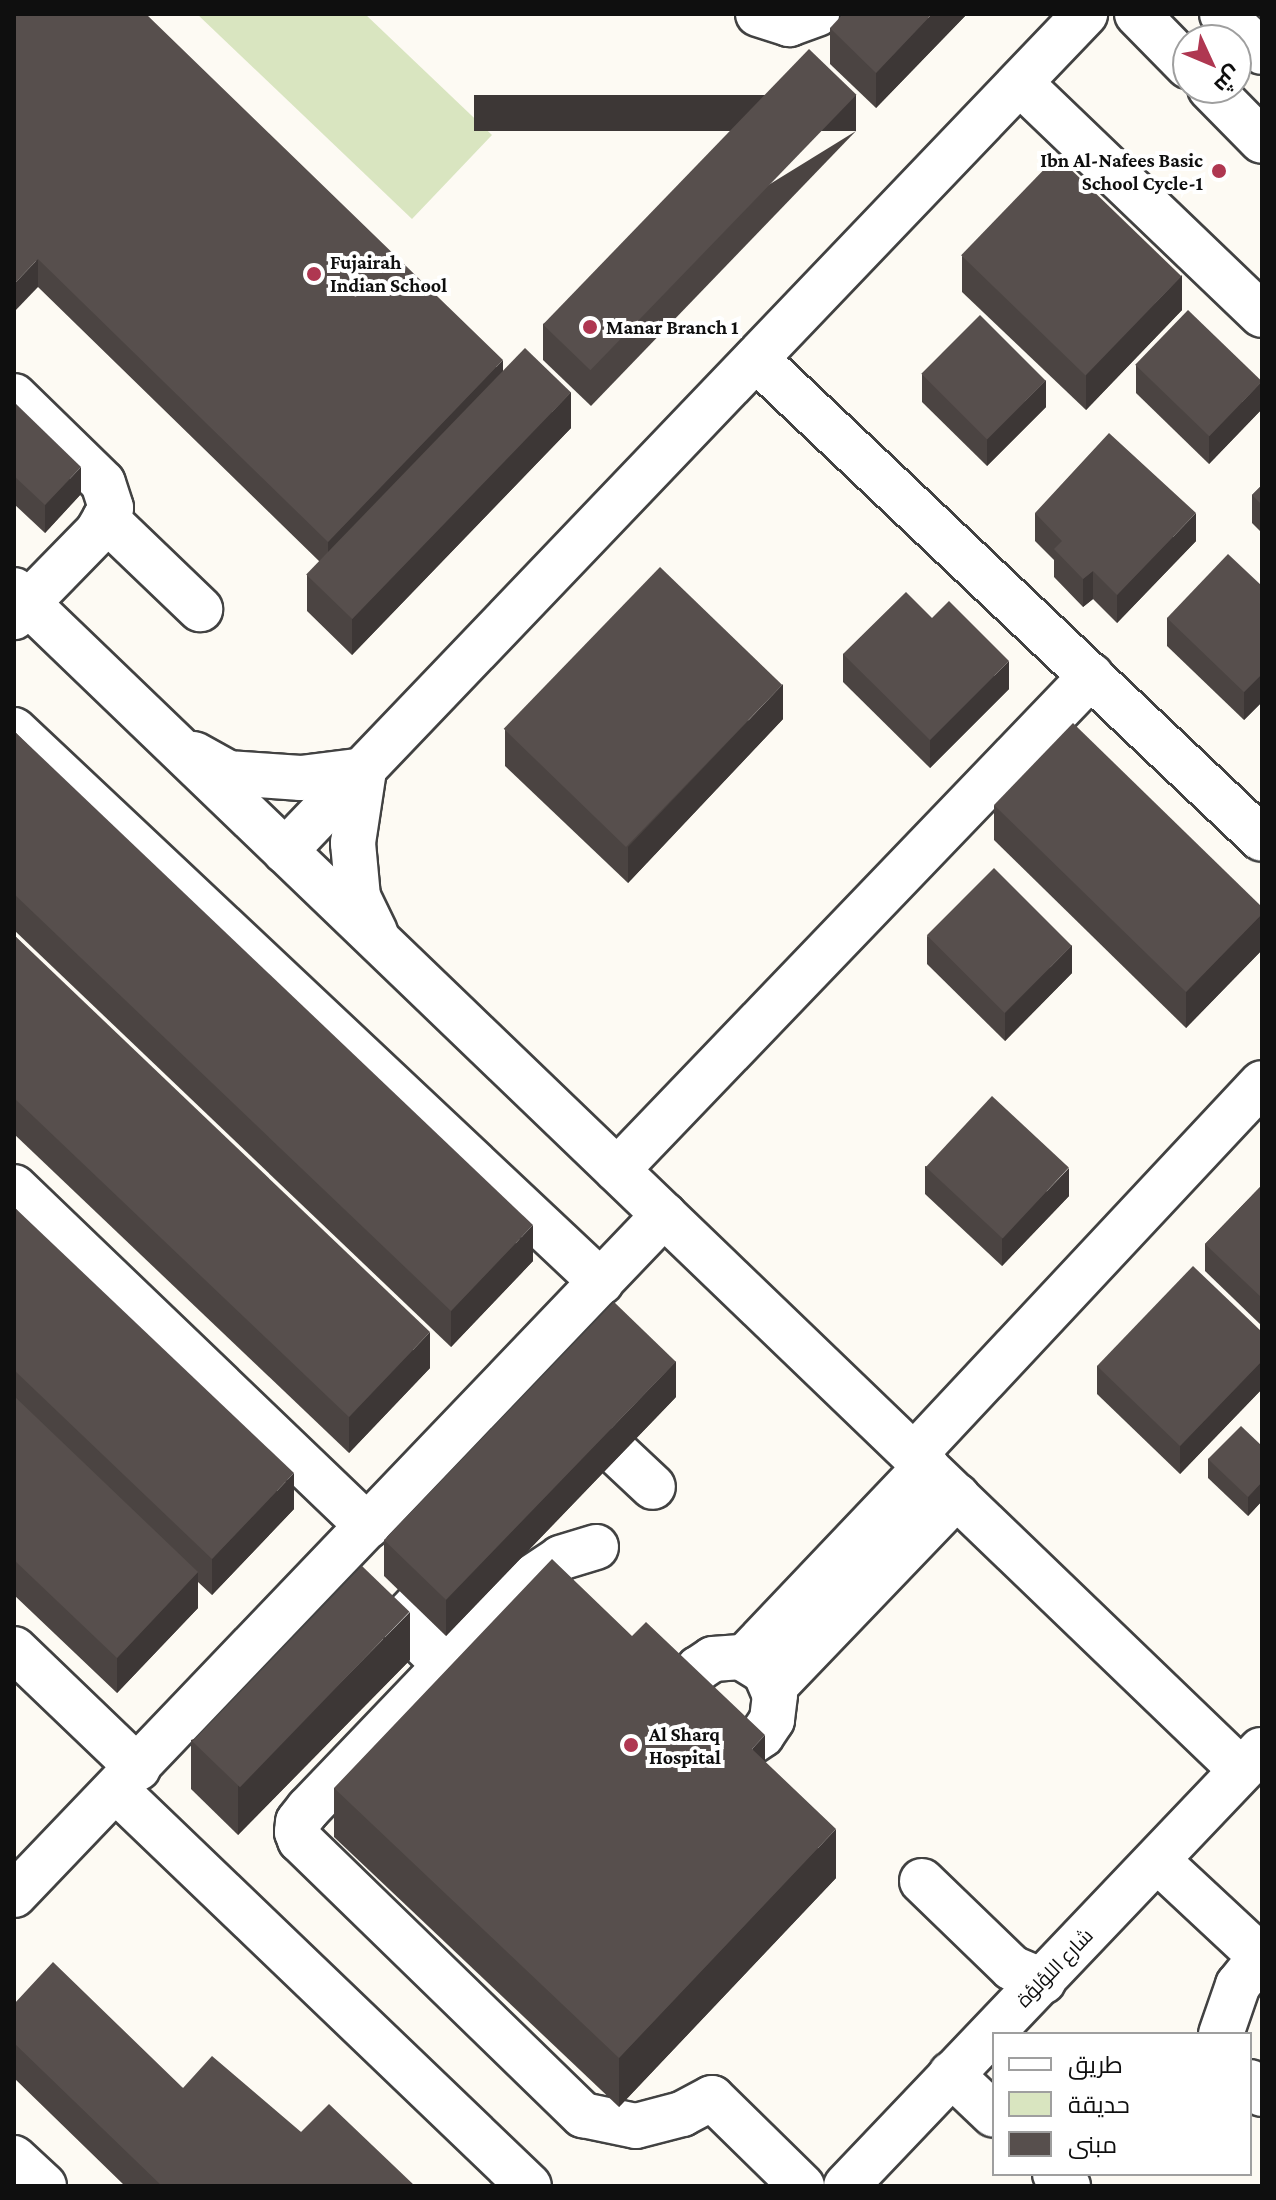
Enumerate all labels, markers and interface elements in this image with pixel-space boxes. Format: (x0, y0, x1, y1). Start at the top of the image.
north arrow (1172, 24, 1252, 104)
text: ش (1209, 61, 1247, 98)
place label: Ibn Al-Nafees Basic School Cycle-1 (1040, 148, 1203, 195)
marker: Ibn Al-Nafees Basic School Cycle-1 (1210, 162, 1228, 180)
place label: Fujairah Indian School (330, 250, 447, 297)
marker: Fujairah Indian School (305, 265, 323, 283)
place label: Manar Branch 1 (606, 315, 739, 339)
marker: Manar Branch 1 (581, 318, 599, 336)
place label: Al Sharq Hospital (649, 1722, 721, 1769)
marker: Al Sharq Hospital (620, 1734, 642, 1756)
street label: شارع اللؤلؤة (1012, 1924, 1098, 2012)
legend (992, 2032, 1252, 2176)
text: طريق (1068, 2051, 1123, 2078)
text: حديقة (1068, 2091, 1130, 2118)
text: مبنى (1068, 2131, 1117, 2158)

